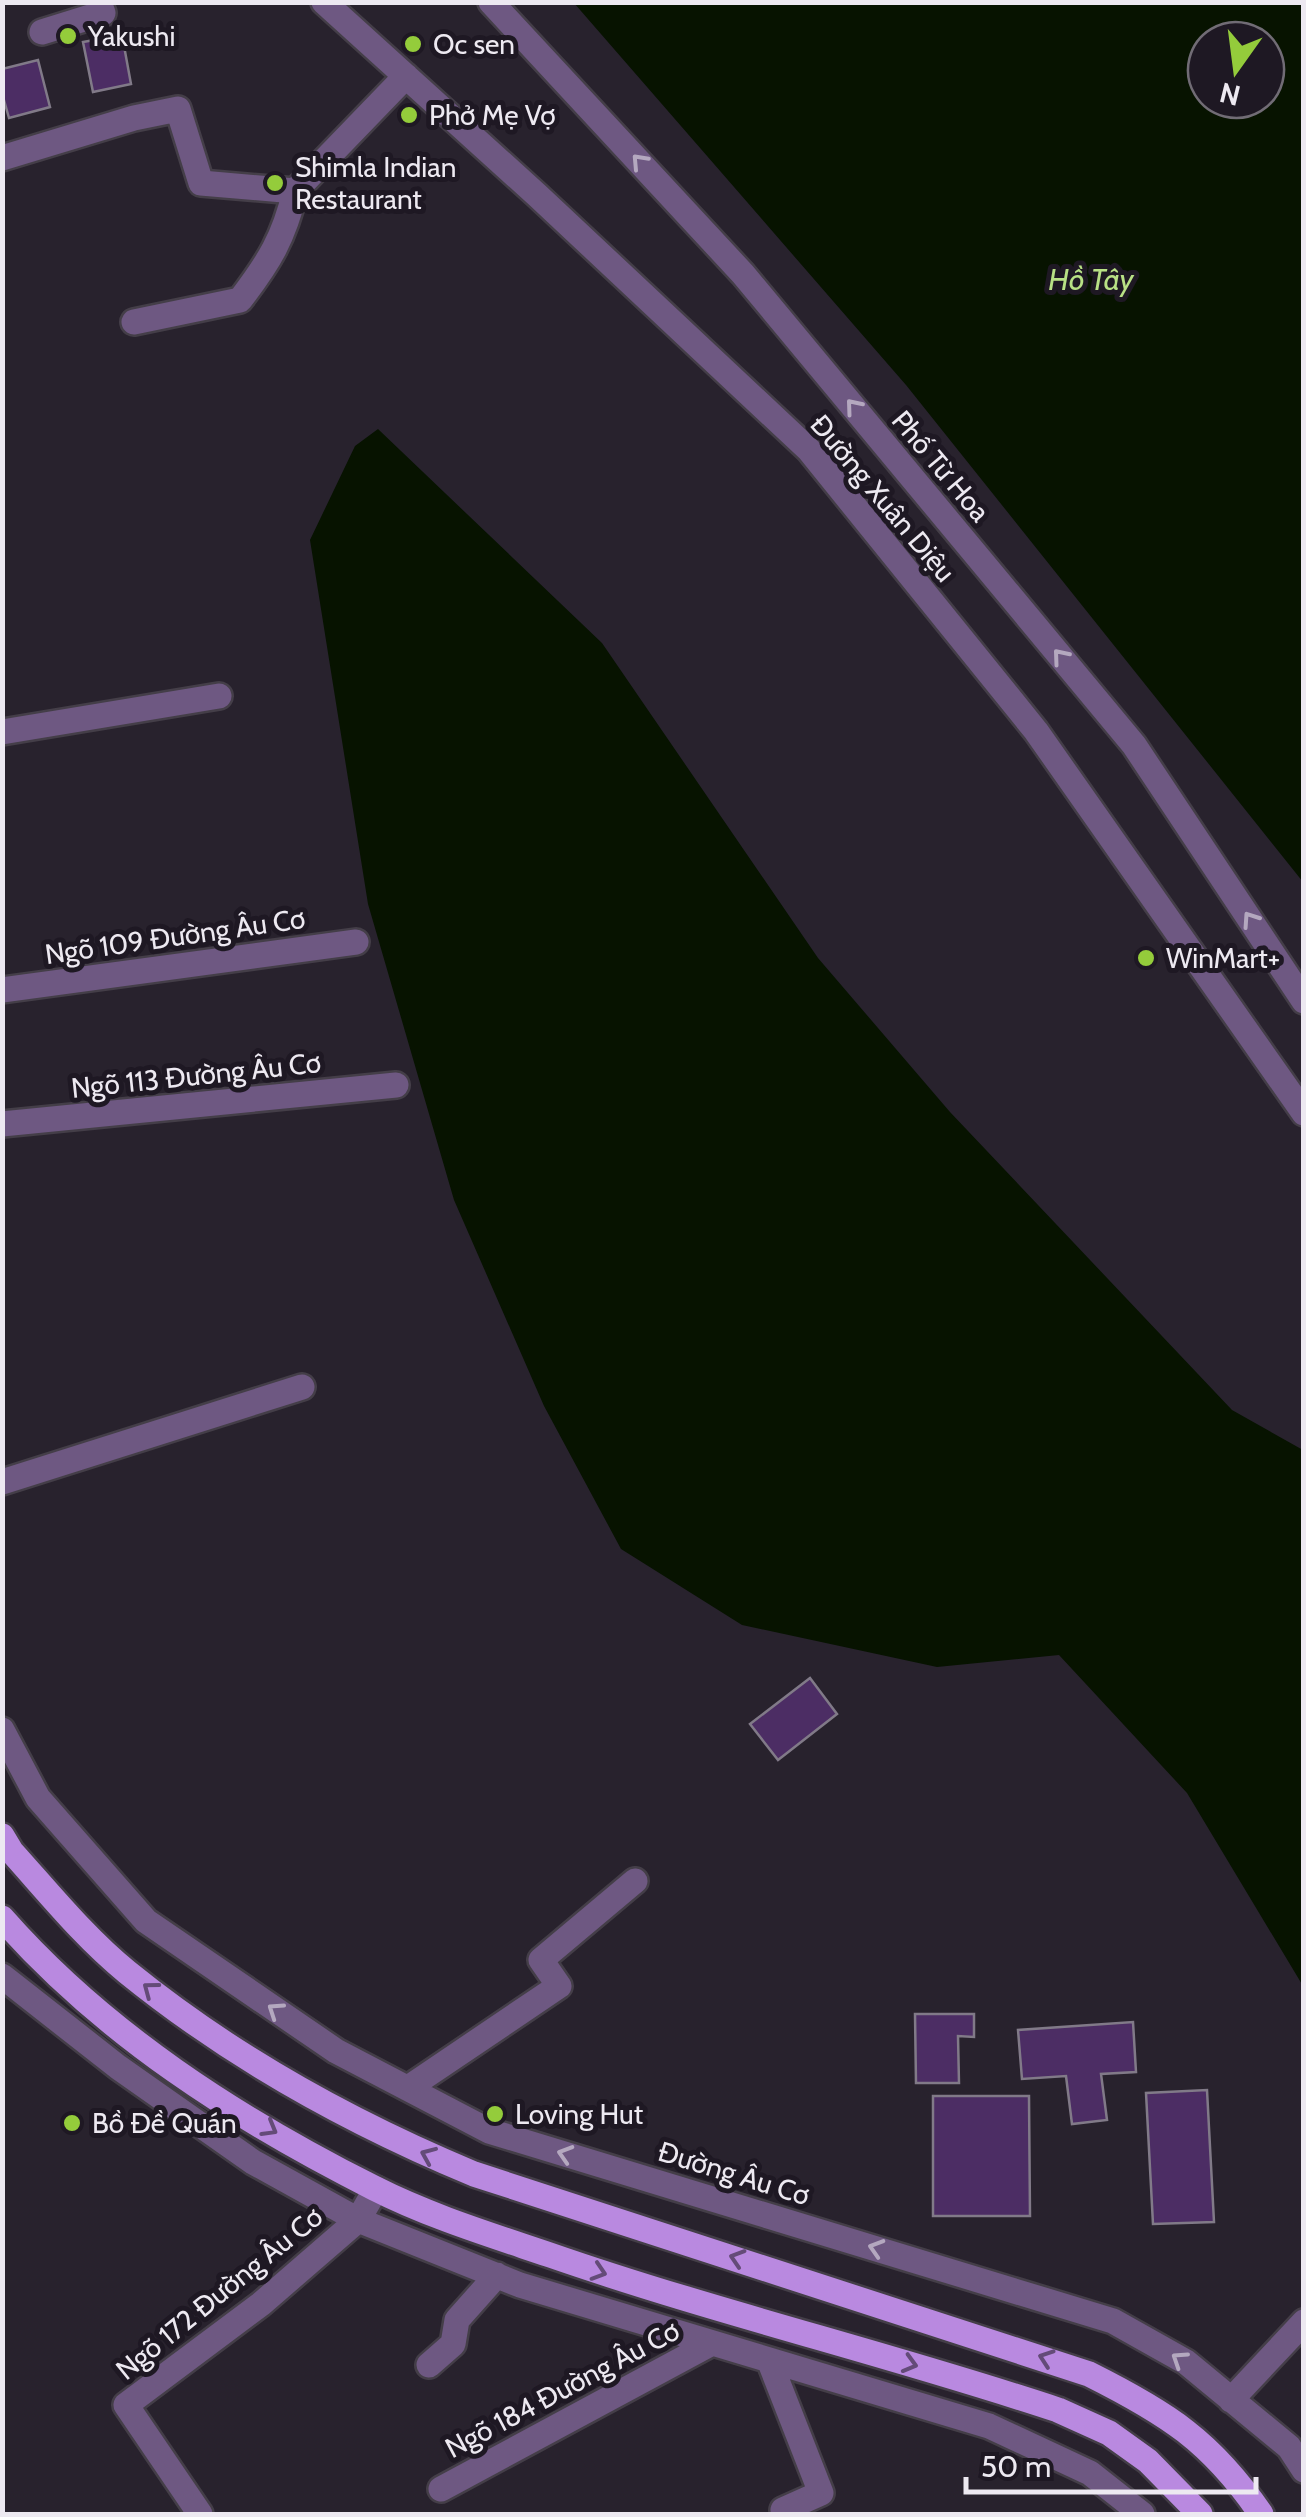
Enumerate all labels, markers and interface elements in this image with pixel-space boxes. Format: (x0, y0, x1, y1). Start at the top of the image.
place label: Yakushi (87, 19, 175, 53)
north arrow (1186, 20, 1286, 120)
marker: Yakushi (57, 25, 79, 47)
place label: Oc sen (433, 27, 515, 61)
marker: Oc sen (402, 33, 424, 55)
text: N (1216, 75, 1244, 113)
place label: Phở Mẹ Vợ (429, 98, 556, 132)
marker: Phở Mẹ Vợ (398, 104, 420, 126)
place label: Shimla Indian Restaurant (295, 150, 456, 216)
one-way arrow (632, 155, 650, 173)
marker: Shimla Indian Restaurant (264, 172, 286, 194)
water label: Hồ Tây (1048, 261, 1135, 298)
one-way arrow (846, 399, 864, 417)
street label: Phố Từ Hoa (885, 404, 998, 529)
street label: Đường Xuân Diệu (803, 408, 963, 588)
one-way arrow (1054, 649, 1072, 667)
street label: Ngõ 109 Đường Âu Cơ (43, 901, 307, 971)
one-way arrow (1243, 912, 1262, 930)
place label: WinMart+ (1166, 941, 1280, 975)
marker: WinMart+ (1135, 947, 1157, 969)
street label: Ngõ 113 Đường Âu Cơ (69, 1045, 323, 1105)
one-way arrow (143, 1984, 161, 2001)
one-way arrow (268, 2004, 287, 2022)
place label: Loving Hut (515, 2097, 643, 2131)
marker: Loving Hut (484, 2103, 506, 2125)
place label: Bồ Đề Quán (92, 2106, 237, 2140)
marker: Bồ Đề Quán (61, 2112, 83, 2134)
one-way arrow (259, 2117, 277, 2136)
street label: Đường Âu Cơ (654, 2134, 814, 2212)
one-way arrow (557, 2145, 574, 2166)
one-way arrow (421, 2147, 438, 2167)
street label: Ngõ 172 Đường Âu Cơ (109, 2199, 329, 2387)
one-way arrow (868, 2239, 885, 2260)
one-way arrow (729, 2249, 746, 2270)
one-way arrow (590, 2260, 607, 2280)
street label: Ngõ 184 Đường Âu Cơ (439, 2313, 685, 2465)
one-way arrow (1038, 2349, 1055, 2369)
one-way arrow (901, 2352, 918, 2373)
one-way arrow (1172, 2353, 1190, 2372)
scale bar (966, 2432, 1256, 2494)
text: 50 m (981, 2448, 1051, 2485)

